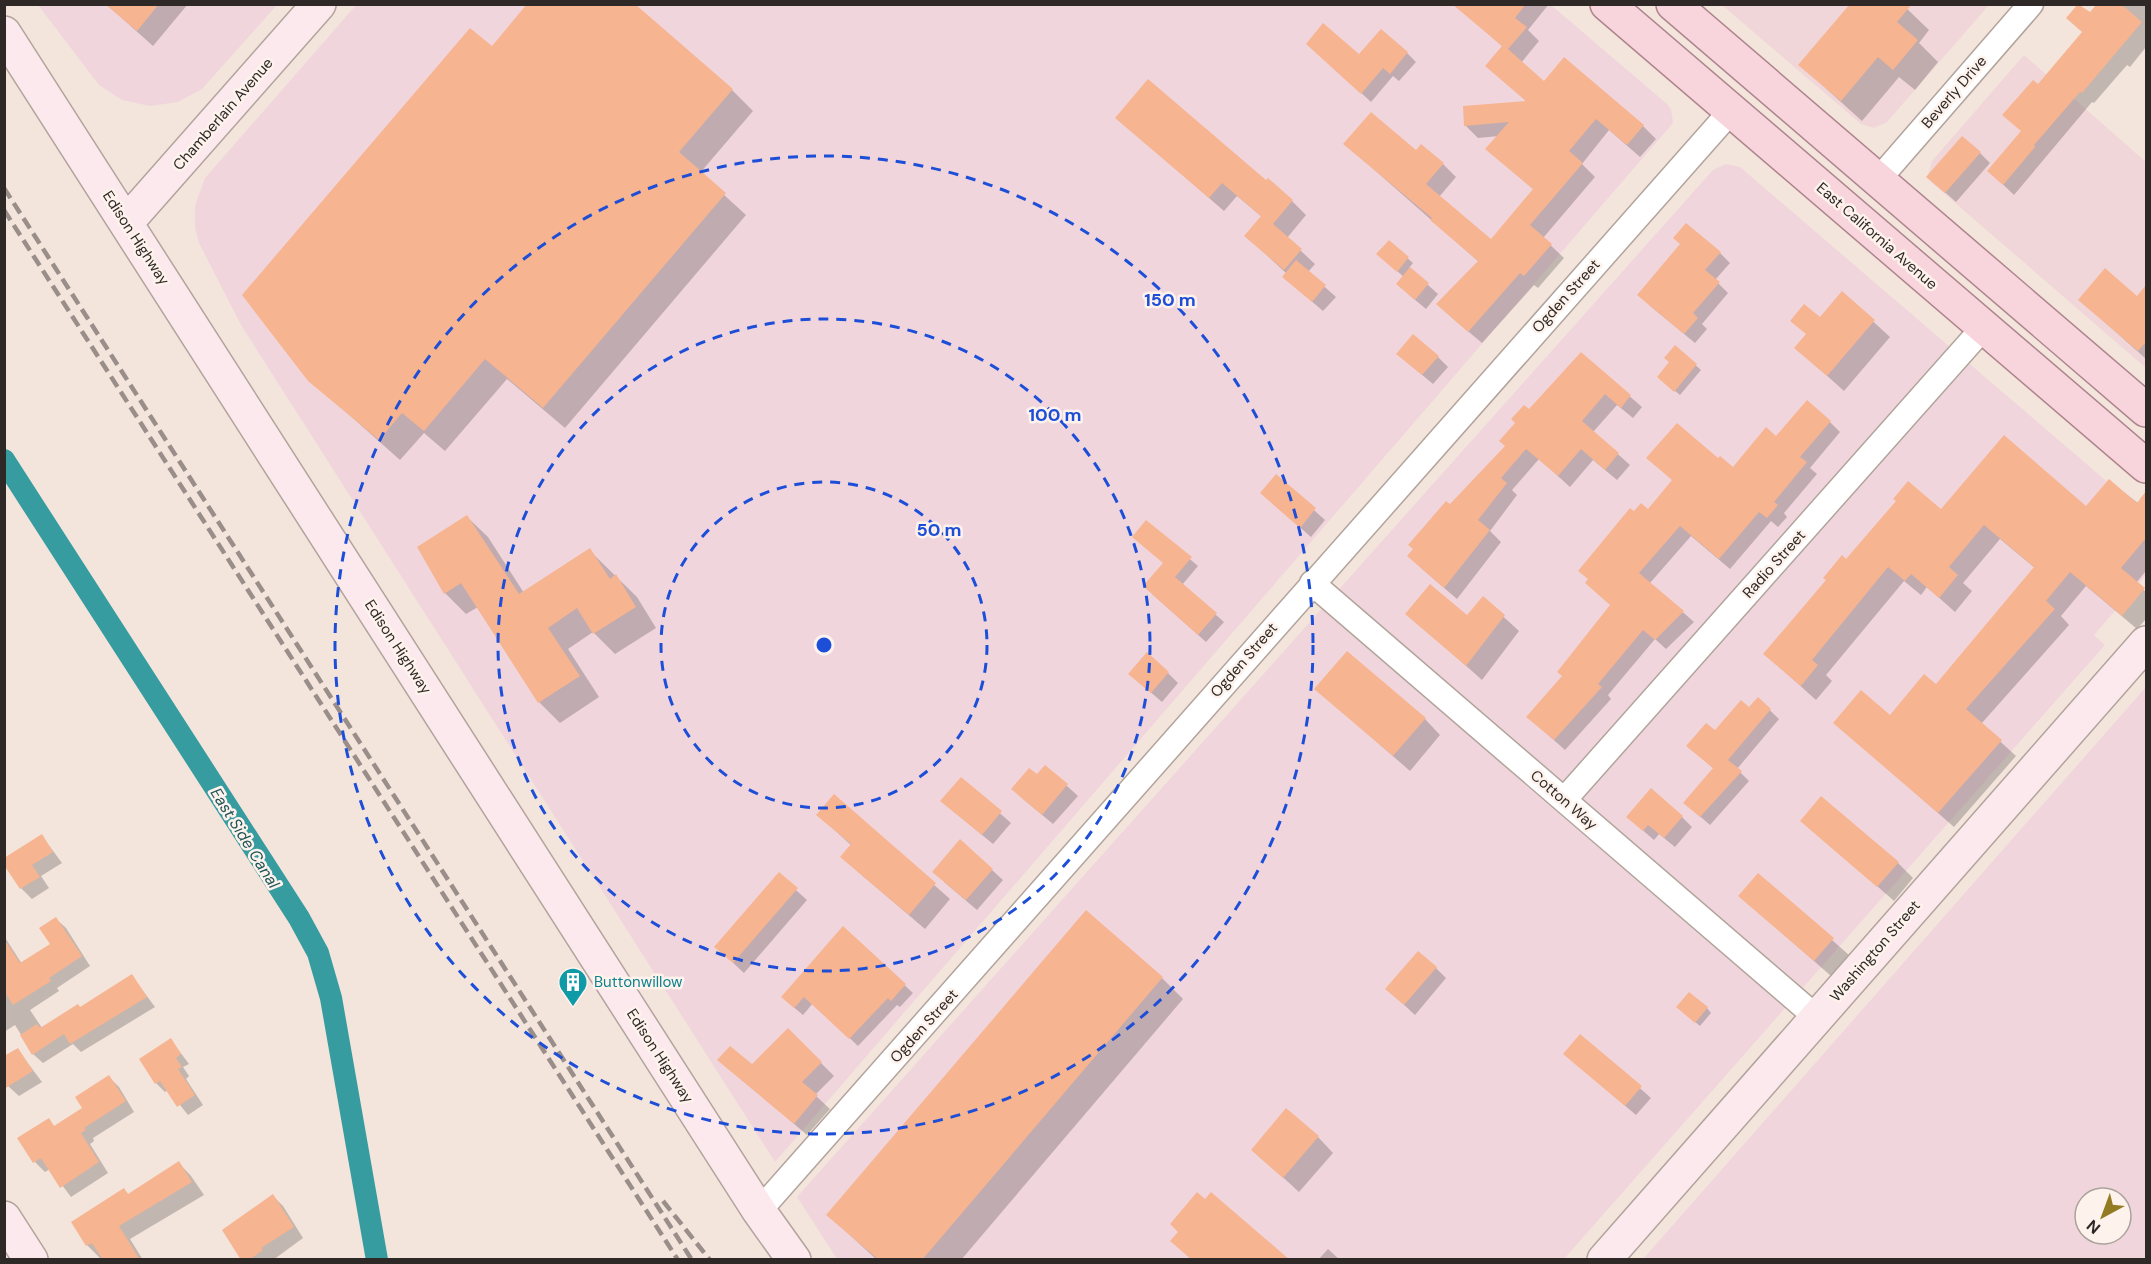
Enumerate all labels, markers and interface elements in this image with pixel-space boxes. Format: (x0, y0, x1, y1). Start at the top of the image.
street label: Beverly Drive (1917, 51, 1991, 133)
street label: Chamberlain Avenue (169, 53, 277, 175)
street label: East California Avenue (1812, 178, 1942, 294)
street label: Edison Highway (98, 187, 174, 290)
street label: Ogden Street (1528, 255, 1605, 337)
text: 150 m (1144, 288, 1196, 312)
text: 100 m (1028, 403, 1082, 427)
text: 50 m (916, 518, 962, 542)
street label: Radio Street (1738, 526, 1810, 602)
street label: Edison Highway (360, 596, 436, 699)
street label: Ogden Street (1206, 618, 1282, 702)
centre of rings (814, 635, 834, 655)
street label: Cotton Way (1526, 765, 1602, 835)
water label: East Side Canal (206, 784, 285, 893)
street label: Washington Street (1825, 896, 1925, 1006)
building icon: Buttonwillow (557, 966, 589, 1008)
place label: Buttonwillow (594, 972, 683, 992)
street label: Ogden Street (886, 985, 963, 1067)
street label: Edison Highway (622, 1005, 698, 1108)
north arrow (2073, 1186, 2133, 1246)
text: N (2082, 1215, 2105, 1239)

